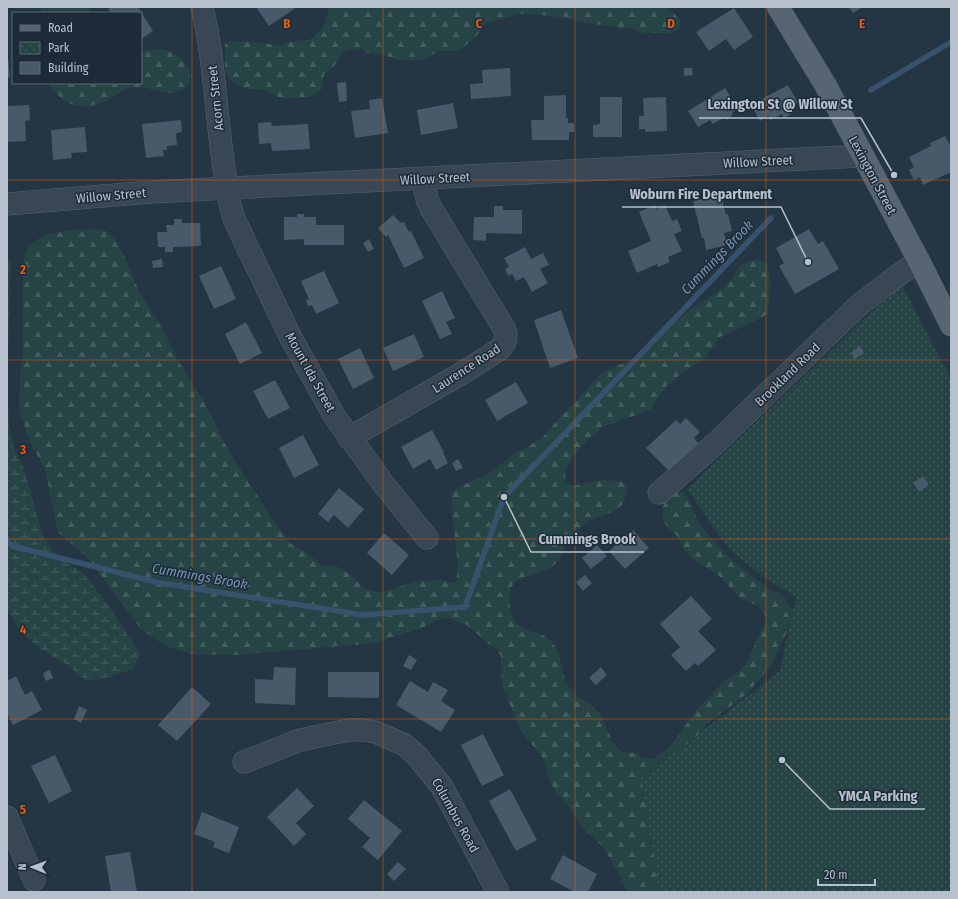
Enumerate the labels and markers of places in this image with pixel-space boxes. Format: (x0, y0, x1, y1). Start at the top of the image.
callout: Lexington St @ Willow St (699, 92, 861, 118)
callout: Woburn Fire Department (622, 181, 781, 207)
callout: Cummings Brook (531, 526, 644, 552)
callout: YMCA Parking (830, 783, 925, 809)

